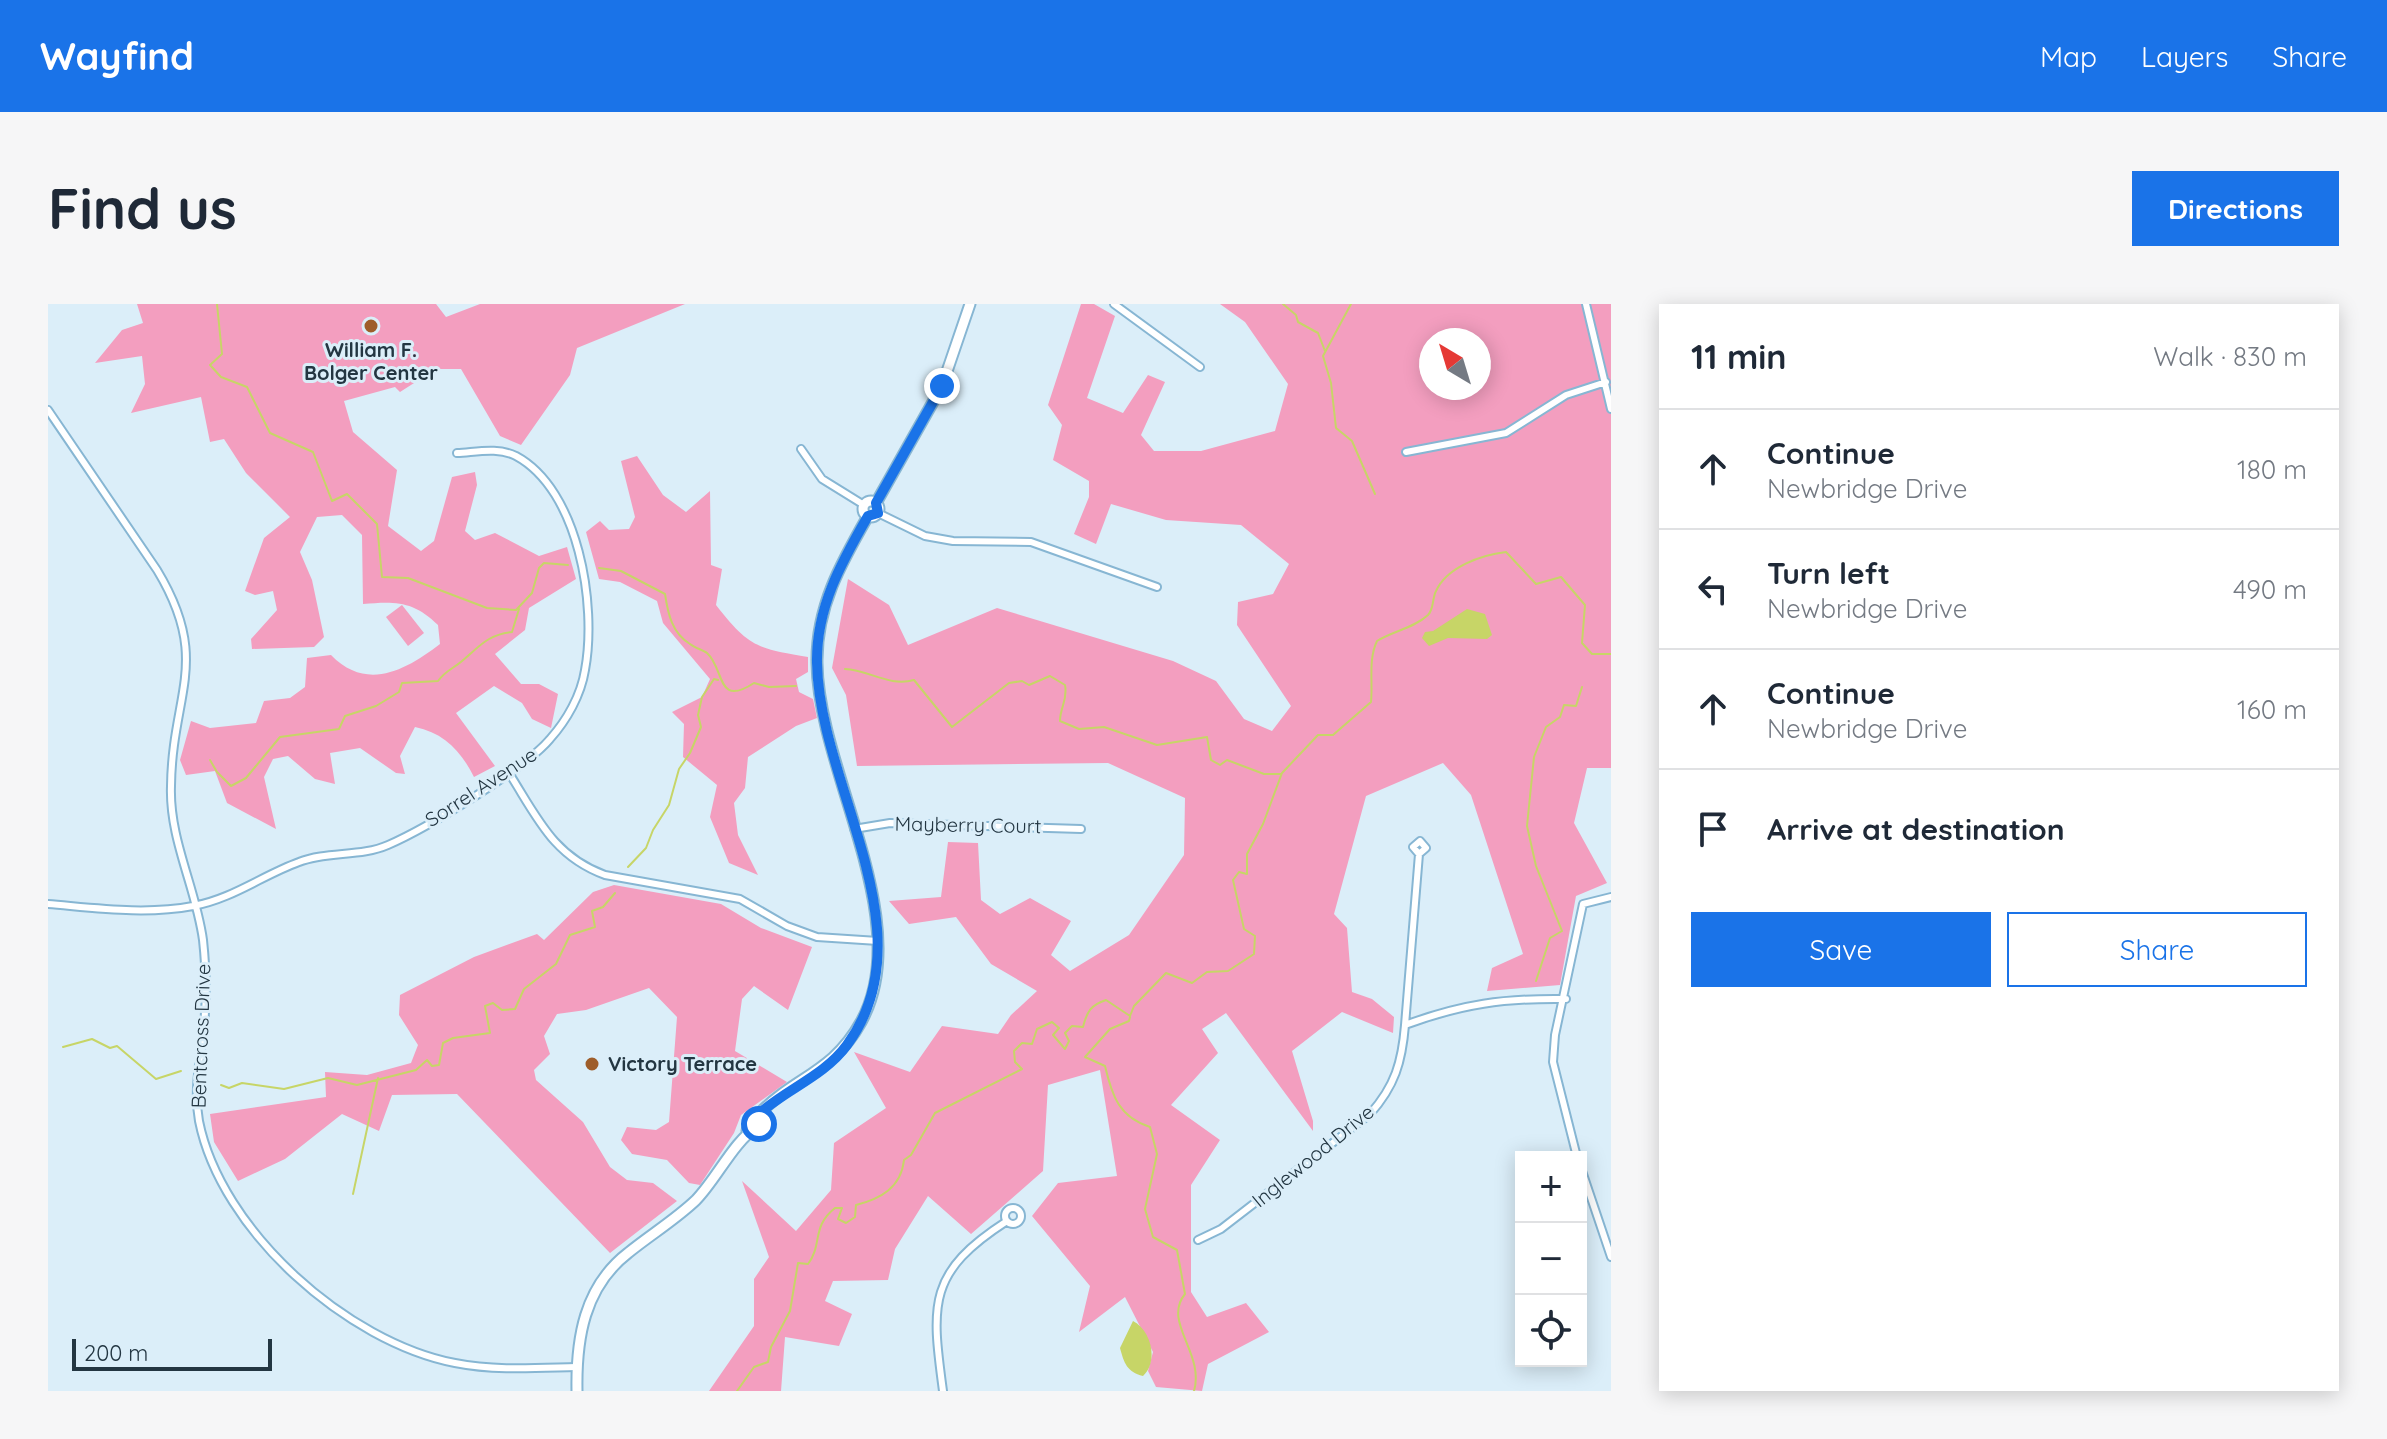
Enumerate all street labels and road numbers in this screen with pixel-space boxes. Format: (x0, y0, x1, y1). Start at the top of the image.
street label: Sorrel Avenue (420, 741, 541, 832)
street label: Mayberry Court (894, 811, 1042, 838)
street label: Bentcross Drive (185, 963, 216, 1109)
street label: Inglewood Drive (1247, 1099, 1379, 1212)

